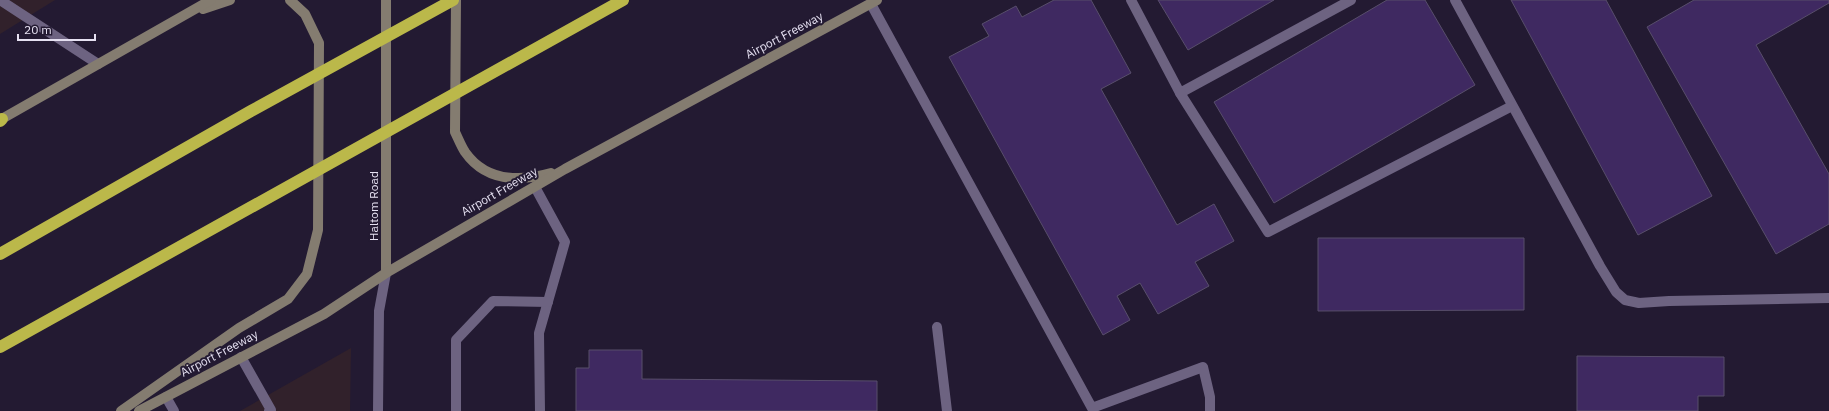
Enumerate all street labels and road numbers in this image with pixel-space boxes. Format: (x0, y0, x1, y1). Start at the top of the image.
street label: Airport Freeway (743, 8, 825, 62)
street label: Airport Freeway (458, 163, 540, 219)
street label: Haltom Road (366, 171, 381, 241)
street label: Airport Freeway (178, 326, 260, 380)

